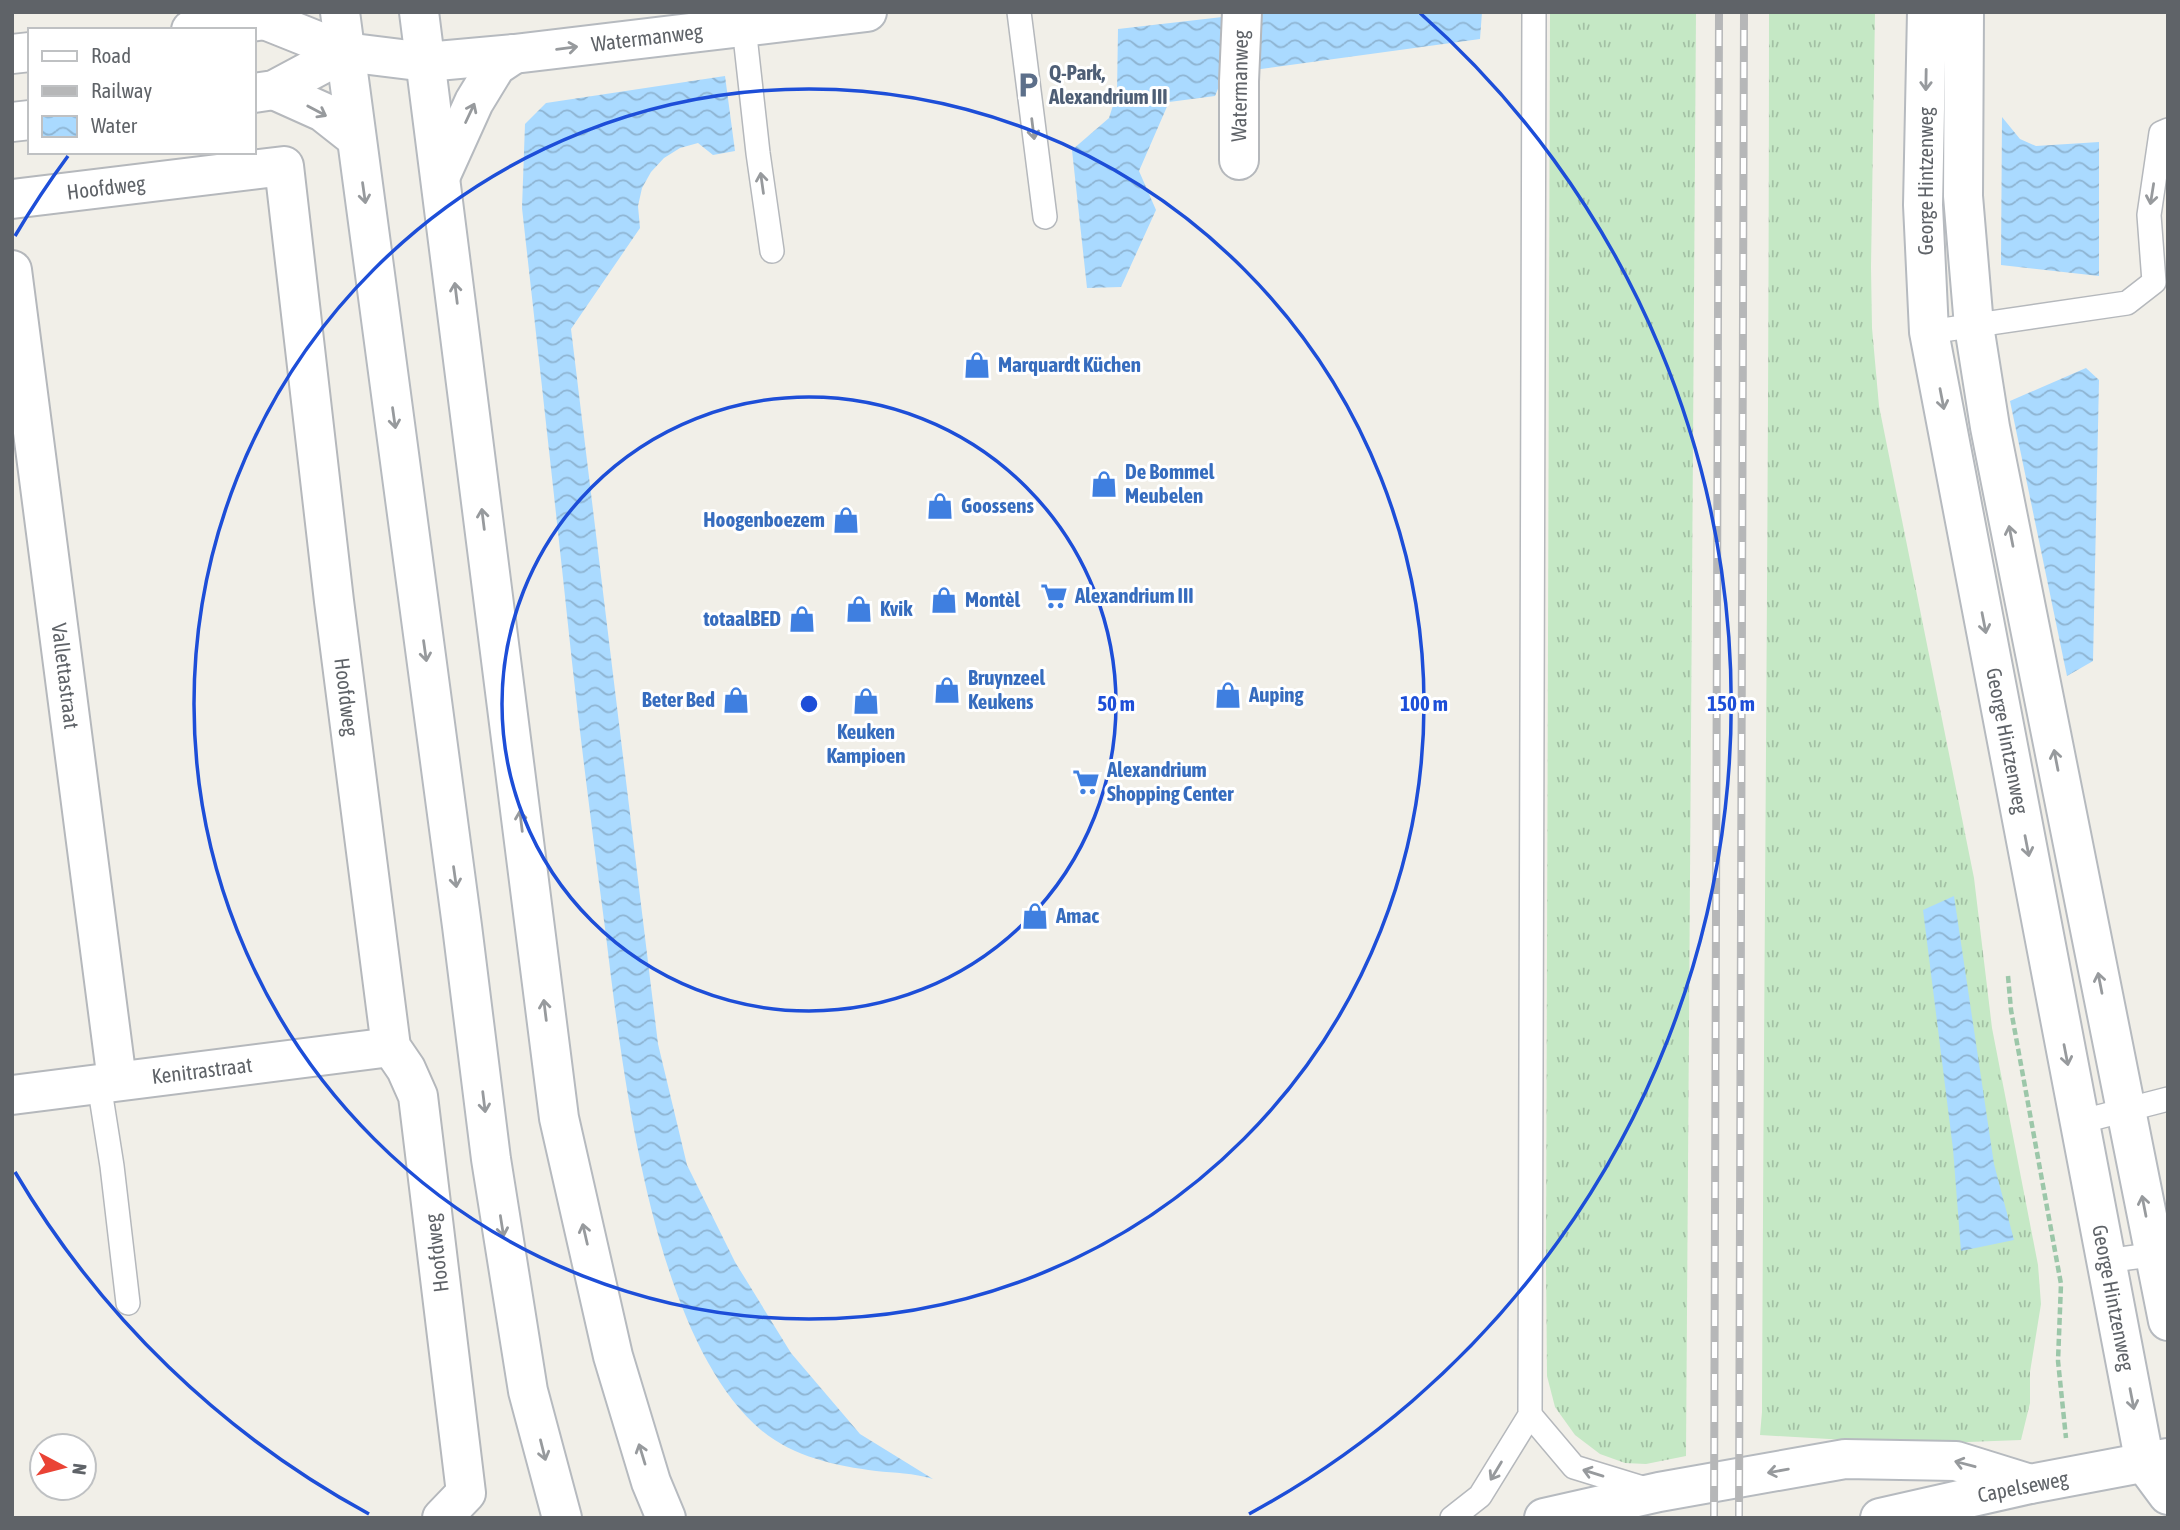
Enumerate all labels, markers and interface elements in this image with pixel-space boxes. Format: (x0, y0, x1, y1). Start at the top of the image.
street label: Watermanweg (590, 18, 704, 56)
legend (28, 28, 256, 154)
street label: Watermanweg (1226, 30, 1252, 142)
one-way arrow (555, 41, 577, 54)
text: Road (91, 43, 131, 67)
place label: Q-Park, Alexandrium III (1048, 60, 1168, 108)
one-way arrow (1919, 69, 1933, 92)
parking icon: Q-Park, Alexandrium III (1013, 70, 1043, 100)
text: Railway (91, 78, 153, 102)
one-way arrow (464, 103, 477, 124)
one-way arrow (306, 104, 327, 118)
street label: George Hintzenweg (1913, 107, 1937, 255)
text: Water (91, 113, 138, 137)
one-way arrow (1027, 117, 1040, 139)
street label: Hoofdweg (65, 170, 146, 204)
one-way arrow (755, 173, 768, 195)
one-way arrow (357, 181, 370, 204)
one-way arrow (2145, 182, 2158, 205)
one-way arrow (449, 282, 462, 305)
shop icon: Marquardt Küchen (962, 350, 992, 380)
place label: Marquardt Küchen (998, 352, 1141, 376)
one-way arrow (1935, 387, 1949, 410)
one-way arrow (387, 407, 400, 429)
place label: De Bommel Meubelen (1125, 459, 1215, 507)
shop icon: De Bommel Meubelen (1089, 469, 1119, 499)
shop icon: Goossens (925, 491, 955, 521)
place label: Goossens (961, 493, 1034, 517)
shop icon: Hoogenboezem (831, 505, 861, 535)
place label: Hoogenboezem (703, 507, 825, 531)
one-way arrow (477, 508, 490, 531)
one-way arrow (2004, 525, 2018, 548)
supermarket icon: Alexandrium III (1039, 581, 1069, 611)
place label: Alexandrium III (1074, 583, 1194, 607)
shop icon: Montèl (929, 585, 959, 615)
place label: Montèl (965, 587, 1020, 611)
shop icon: Kvik (844, 594, 874, 624)
place label: Kvik (880, 596, 913, 620)
shop icon: totaalBED (787, 604, 817, 634)
place label: totaalBED (702, 606, 781, 630)
one-way arrow (1978, 611, 1992, 634)
street label: Vallettastraat (48, 622, 84, 730)
one-way arrow (419, 639, 432, 662)
street label: Hoofdweg (330, 656, 364, 737)
place label: Bruynzeel Keukens (968, 665, 1045, 713)
street label: George Hintzenweg (1982, 666, 2034, 816)
shop icon: Bruynzeel Keukens (932, 675, 962, 705)
shop icon: Auping (1213, 680, 1243, 710)
place label: Auping (1248, 682, 1304, 706)
shop icon: Beter Bed (721, 685, 751, 715)
shop icon: Keuken Kampioen (851, 686, 881, 716)
place label: Beter Bed (642, 687, 715, 711)
text: 50 m (1097, 691, 1135, 715)
text: 100 m (1400, 691, 1448, 715)
text: 150 m (1707, 691, 1755, 715)
centre of rings (797, 692, 821, 716)
place label: Keuken Kampioen (826, 719, 906, 767)
one-way arrow (2048, 749, 2062, 772)
place label: Alexandrium Shopping Center (1106, 757, 1234, 805)
supermarket icon: Alexandrium Shopping Center (1071, 767, 1101, 797)
one-way arrow (514, 810, 527, 833)
one-way arrow (2020, 834, 2034, 857)
one-way arrow (449, 865, 462, 887)
shop icon: Amac (1020, 901, 1050, 931)
place label: Amac (1055, 903, 1099, 927)
one-way arrow (2093, 972, 2106, 995)
one-way arrow (538, 999, 551, 1022)
one-way arrow (2060, 1043, 2074, 1066)
street label: Kenitrastraat (150, 1052, 253, 1088)
one-way arrow (477, 1090, 490, 1113)
one-way arrow (2137, 1195, 2151, 1218)
street label: Hoofdweg (419, 1213, 453, 1294)
one-way arrow (495, 1214, 508, 1237)
one-way arrow (578, 1223, 591, 1246)
street label: George Hintzenweg (2088, 1223, 2140, 1373)
one-way arrow (2126, 1387, 2140, 1410)
north arrow (28, 1432, 98, 1502)
one-way arrow (537, 1438, 550, 1460)
one-way arrow (635, 1443, 648, 1465)
one-way arrow (1954, 1457, 1976, 1470)
one-way arrow (1488, 1460, 1502, 1480)
text: N (68, 1462, 91, 1476)
one-way arrow (1583, 1465, 1605, 1478)
one-way arrow (1767, 1465, 1790, 1478)
street label: Capelseweg (1975, 1465, 2070, 1507)

